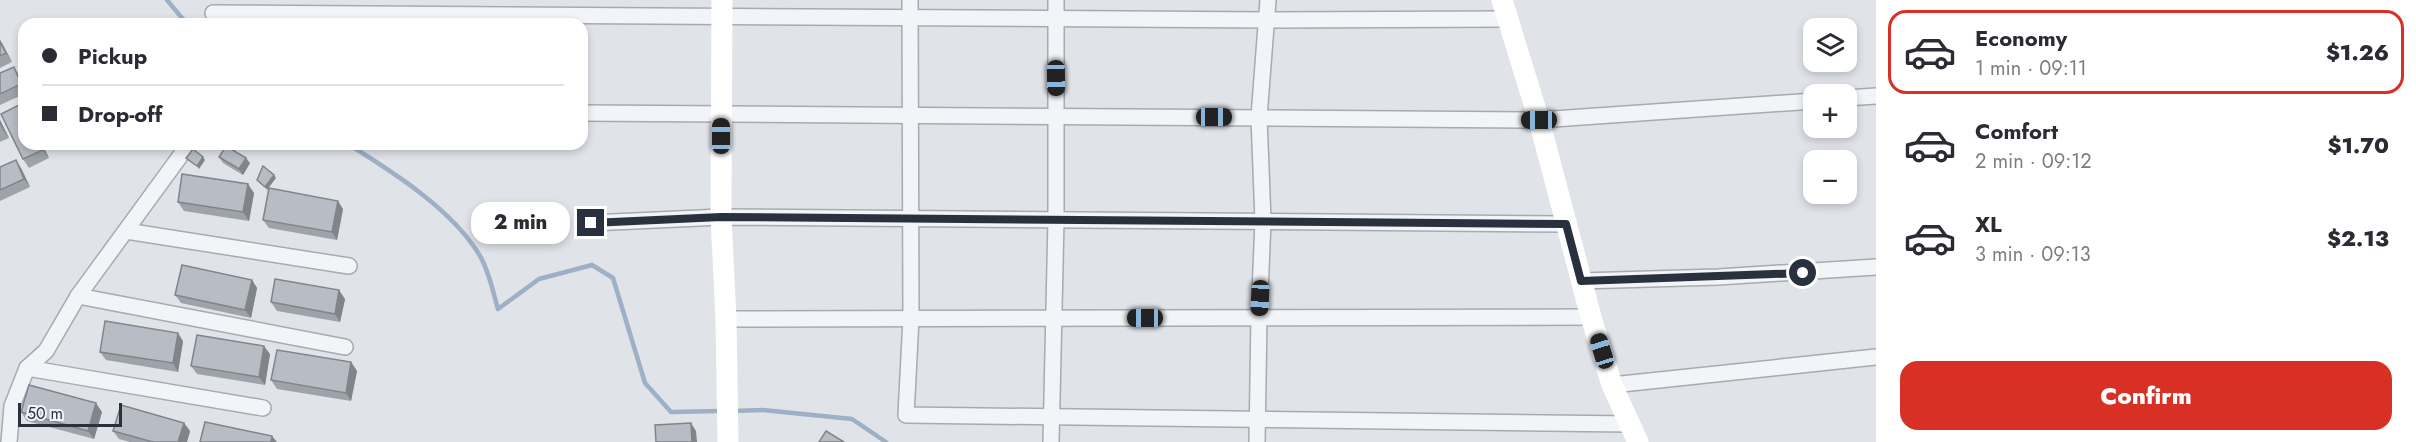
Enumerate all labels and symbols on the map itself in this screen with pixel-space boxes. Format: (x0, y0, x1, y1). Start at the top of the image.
car (1047, 60, 1065, 96)
car (1196, 108, 1232, 126)
car (1521, 111, 1557, 129)
car (712, 118, 730, 154)
callout: 2 min (471, 202, 570, 244)
route end (577, 209, 604, 236)
route start (1789, 259, 1816, 286)
car (1250, 280, 1270, 316)
car (1127, 309, 1163, 327)
car (1588, 331, 1616, 371)
scale bar (18, 400, 122, 428)

